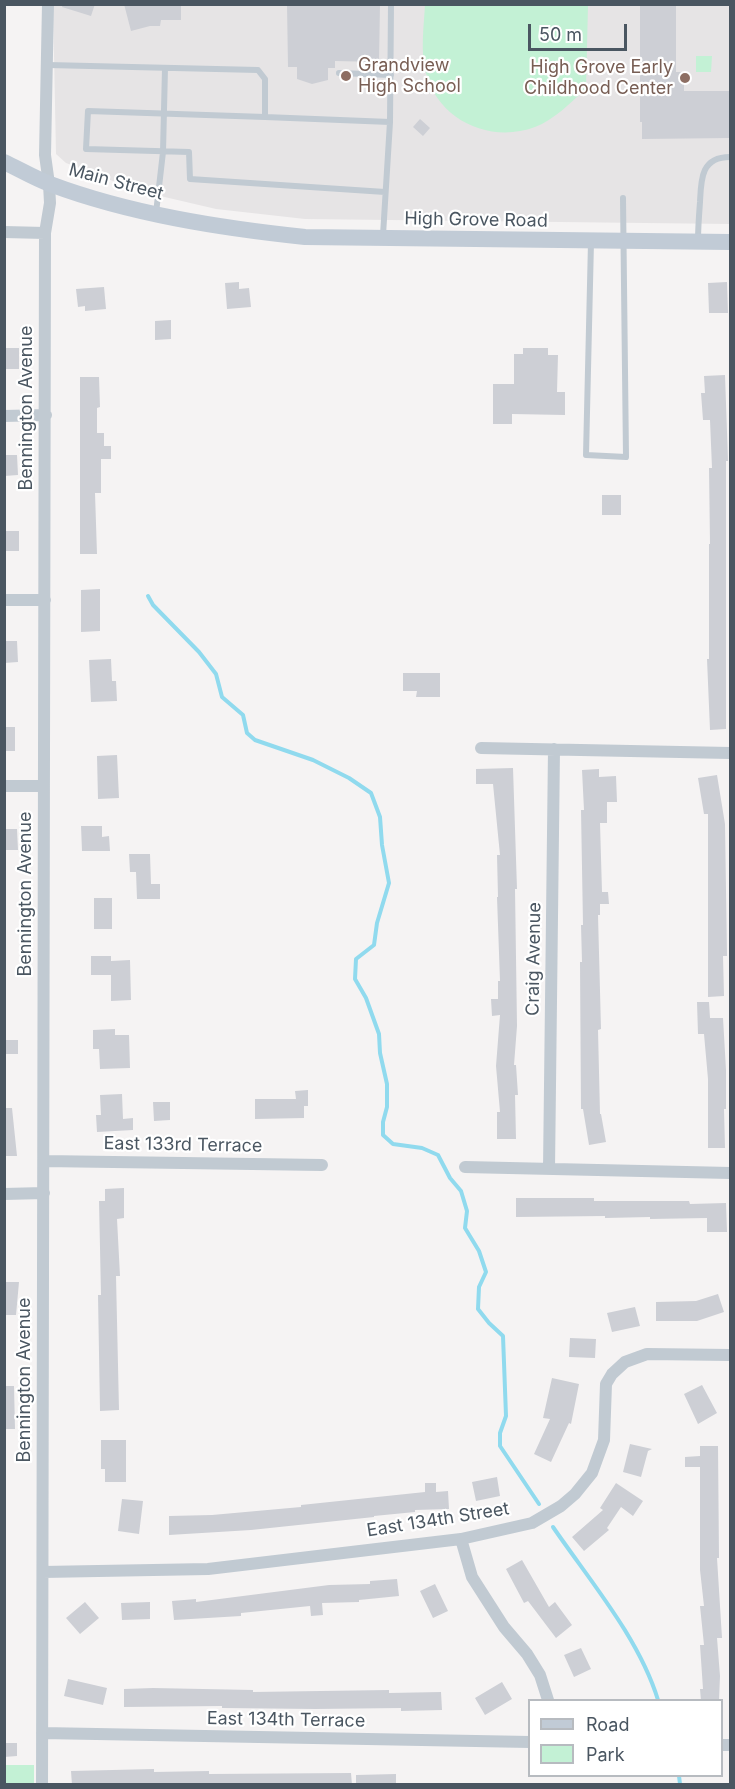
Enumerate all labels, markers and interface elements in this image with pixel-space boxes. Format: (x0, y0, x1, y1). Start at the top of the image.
scale bar (531, 12, 630, 50)
text: 50 m (539, 24, 582, 45)
place label: Grandview High School (358, 55, 461, 98)
place label: High Grove Early Childhood Center (524, 57, 673, 100)
marker: Grandview High School (339, 69, 353, 83)
marker: High Grove Early Childhood Center (678, 71, 692, 85)
street label: Main Street (66, 159, 166, 205)
street label: High Grove Road (404, 208, 548, 232)
street label: Bennington Avenue (16, 325, 38, 491)
street label: Bennington Avenue (15, 811, 37, 977)
street label: Craig Avenue (522, 902, 546, 1016)
street label: East 133rd Terrace (103, 1133, 263, 1157)
street label: Bennington Avenue (14, 1297, 36, 1463)
street label: East 134th Street (365, 1498, 511, 1542)
legend (528, 1699, 723, 1777)
street label: East 134th Terrace (207, 1708, 365, 1732)
text: Road (586, 1714, 629, 1735)
text: Park (586, 1744, 625, 1765)

